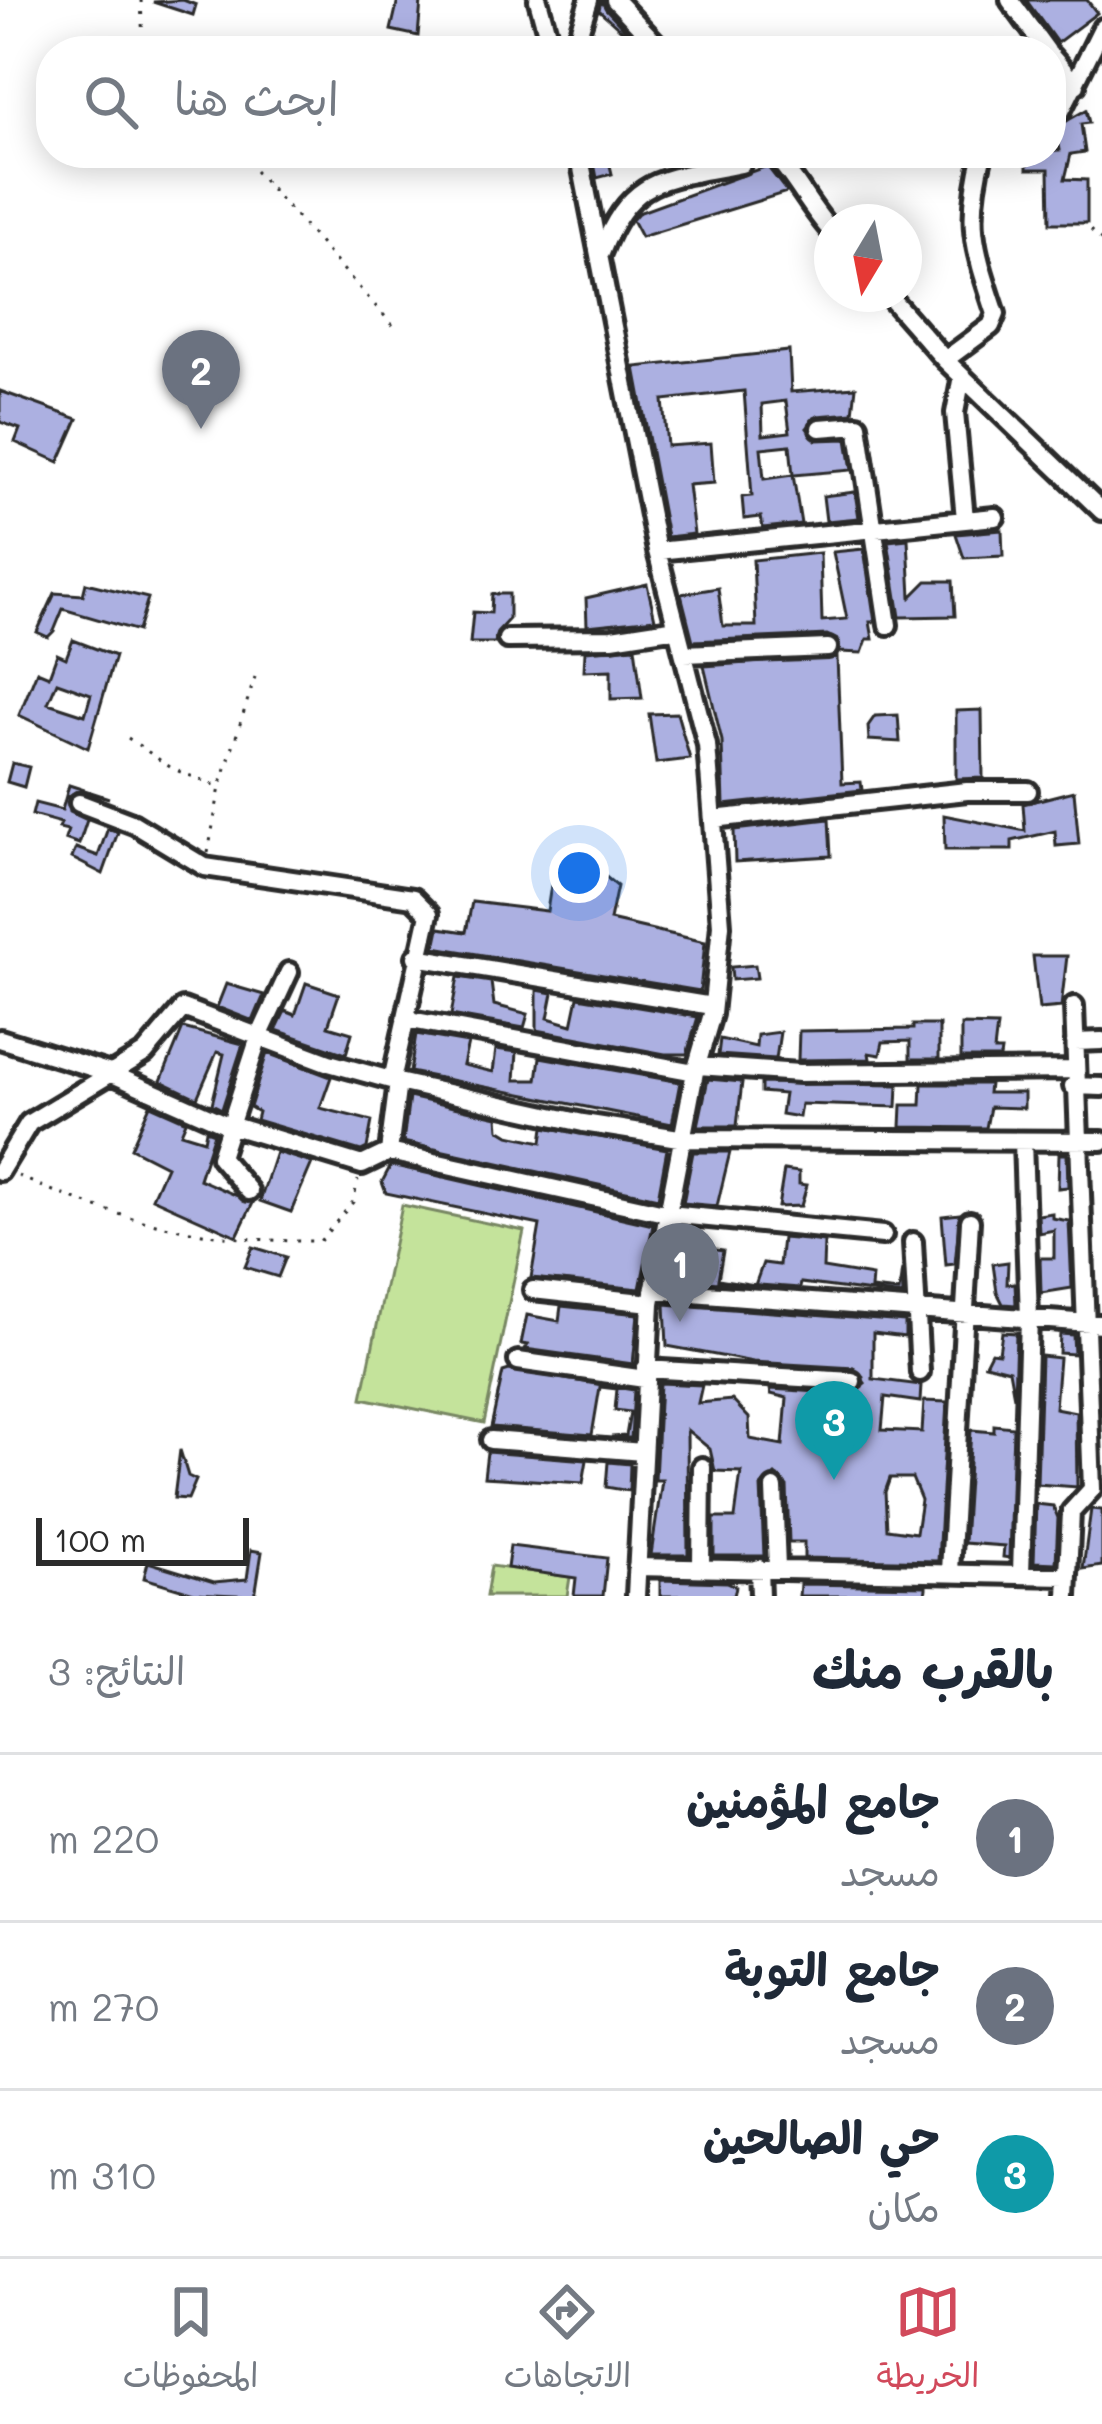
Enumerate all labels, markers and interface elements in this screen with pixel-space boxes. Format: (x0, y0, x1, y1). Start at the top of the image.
search box (36, 36, 1066, 168)
text: ابحث هنا (174, 68, 339, 126)
icon: search (78, 69, 144, 135)
north arrow (814, 204, 922, 312)
pin: 2 (162, 330, 240, 429)
your location (549, 843, 609, 903)
pin: 1 (641, 1223, 719, 1322)
pin: 3 (795, 1381, 873, 1480)
scale bar (36, 1512, 249, 1565)
text: 100 m (54, 1517, 146, 1560)
text: بالقرب منك (812, 1634, 1054, 1701)
text: النتائج: 3 (48, 1644, 185, 1695)
text: جامع المؤمنين (686, 1771, 940, 1829)
text: 220 m (48, 1812, 159, 1863)
text: 1 (1006, 1812, 1024, 1863)
text: مسجد (840, 1845, 940, 1896)
text: جامع التوبة (724, 1939, 940, 1997)
text: 270 m (48, 1980, 159, 2031)
text: 2 (1004, 1980, 1026, 2031)
text: مسجد (840, 2013, 940, 2064)
text: حي الصالحين (703, 2107, 940, 2165)
text: 310 m (48, 2148, 156, 2199)
text: 3 (1003, 2148, 1027, 2199)
text: مكان (868, 2181, 940, 2232)
tab: المحفوظات (123, 2279, 259, 2405)
tab: الاتجاهات (504, 2279, 631, 2405)
tab: الخريطة (876, 2279, 979, 2405)

